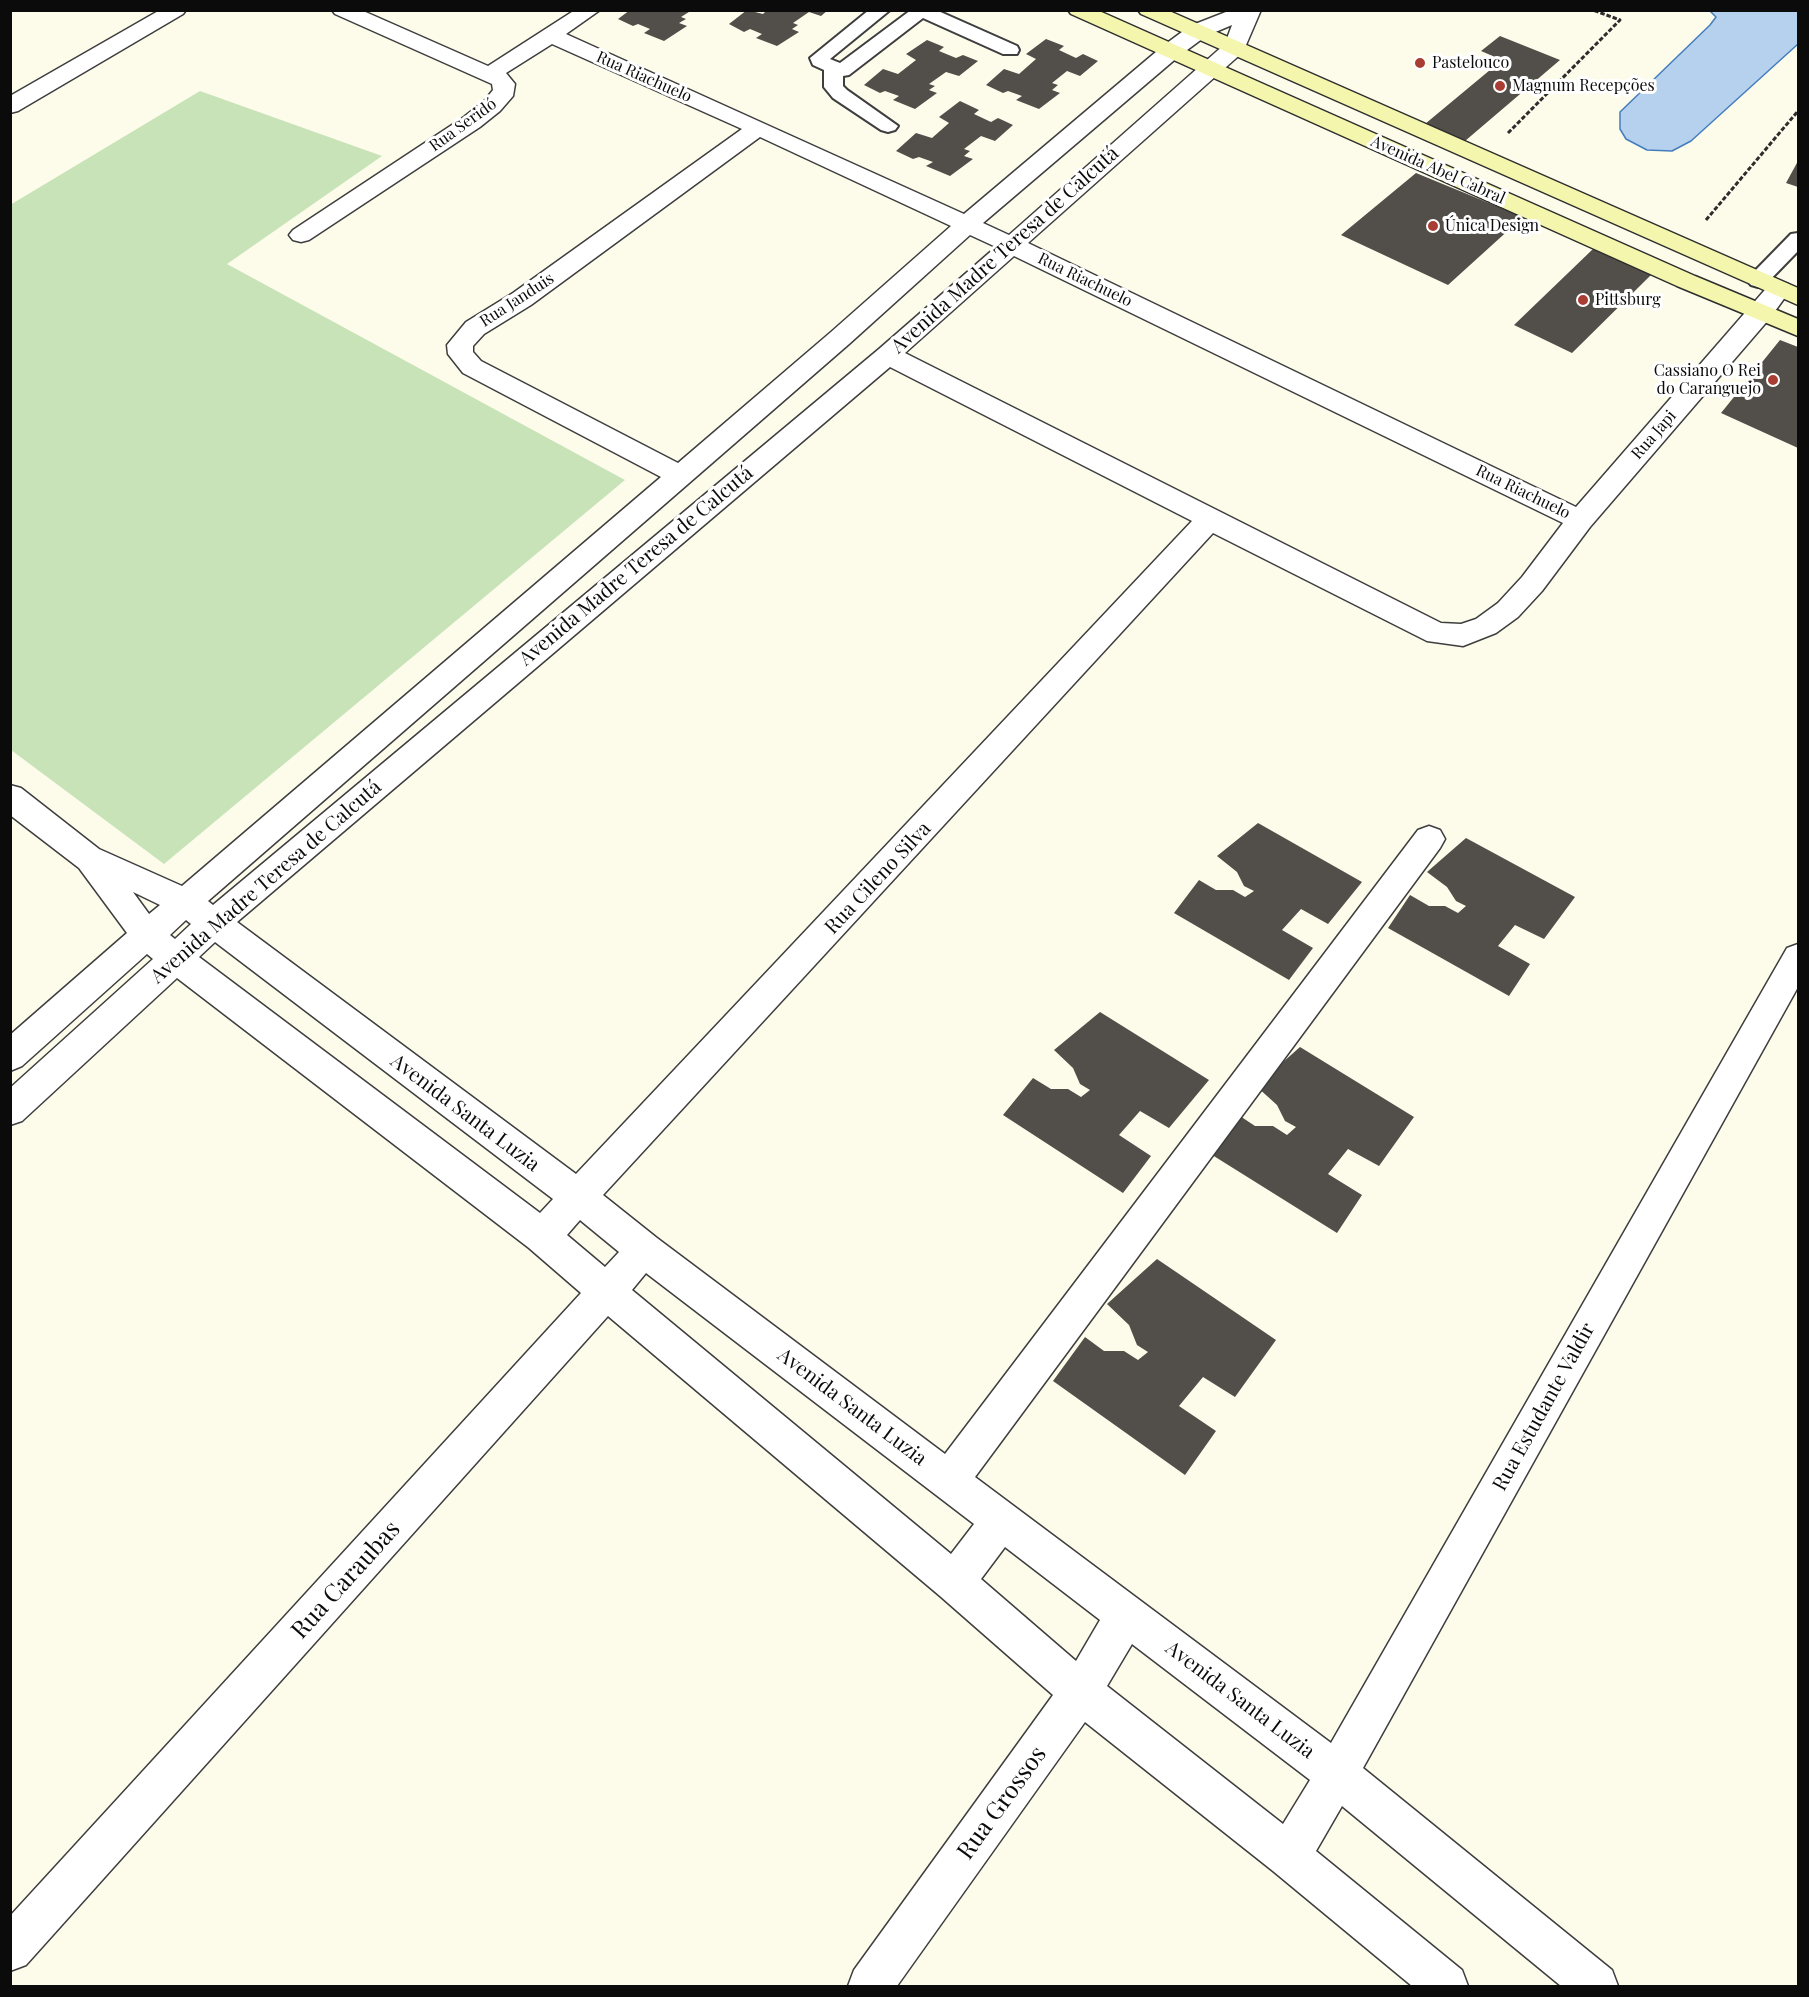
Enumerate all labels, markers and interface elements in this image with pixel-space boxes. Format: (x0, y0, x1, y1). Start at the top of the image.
street label: Rua Riachuelo (593, 47, 695, 107)
place label: Pastelouco (1432, 53, 1509, 73)
marker: Pastelouco (1413, 56, 1427, 70)
place label: Magnum Recepções (1512, 76, 1655, 96)
marker: Magnum Recepções (1493, 79, 1507, 93)
street label: Rua Seridó (426, 94, 500, 156)
street label: Avenida Abel Cabral (1368, 132, 1508, 208)
street label: Avenida Madre Teresa de Calcutá (886, 141, 1124, 359)
place label: Única Design (1445, 216, 1539, 236)
marker: Única Design (1426, 219, 1440, 233)
street label: Rua Riachuelo (1035, 249, 1135, 311)
street label: Rua Janduis (476, 269, 558, 331)
place label: Pittsburg (1595, 290, 1661, 310)
marker: Pittsburg (1576, 293, 1590, 307)
place label: Cassiano O Rei do Caranguejo (1654, 361, 1761, 399)
marker: Cassiano O Rei do Caranguejo (1766, 373, 1780, 387)
street label: Rua Japi (1628, 407, 1680, 463)
street label: Avenida Madre Teresa de Calcutá (514, 461, 758, 671)
street label: Rua Riachuelo (1473, 461, 1573, 523)
street label: Avenida Madre Teresa de Calcutá (146, 775, 386, 989)
street label: Rua Cileno Silva (820, 817, 936, 939)
street label: Avenida Santa Luzia (386, 1049, 544, 1177)
street label: Rua Estudante Valdir (1488, 1319, 1600, 1495)
street label: Avenida Santa Luzia (773, 1343, 931, 1471)
street label: Rua Caraubas (286, 1515, 406, 1645)
street label: Avenida Santa Luzia (1161, 1636, 1319, 1764)
street label: Rua Grossos (951, 1741, 1053, 1865)

